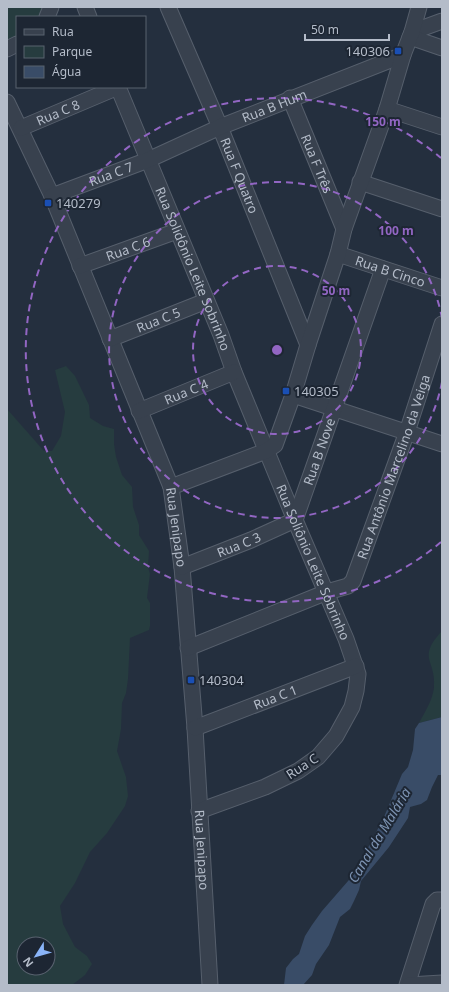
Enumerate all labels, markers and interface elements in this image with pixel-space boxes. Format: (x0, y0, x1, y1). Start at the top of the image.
legend (16, 16, 146, 88)
scale bar (305, 16, 389, 42)
text: 50 m (311, 21, 339, 38)
text: Rua (52, 23, 74, 40)
place label: 140306 (345, 42, 390, 60)
text: Parque (52, 43, 93, 60)
marker: 140306 (393, 46, 403, 56)
text: Água (52, 63, 81, 80)
street label: Rua B Hum (239, 85, 309, 127)
street label: Rua C 8 (33, 95, 82, 130)
text: 150 m (365, 113, 401, 130)
street label: Rua F Três (297, 131, 337, 196)
street label: Rua F Quatro (216, 135, 263, 216)
street label: Rua C 7 (86, 157, 136, 190)
street label: Rua Solidônio Leite Sobrinho (151, 184, 235, 353)
place label: 140279 (56, 194, 101, 212)
marker: 140279 (43, 198, 53, 208)
text: 100 m (378, 222, 414, 239)
street label: Rua C 6 (103, 232, 153, 265)
street label: Rua B Cinco (353, 251, 428, 291)
text: 50 m (322, 282, 350, 299)
street label: Rua C 5 (134, 303, 183, 337)
centre of rings (270, 343, 284, 357)
street label: Rua Antônio Marcelino da Veiga (353, 372, 434, 562)
street label: Rua C 4 (162, 374, 211, 409)
place label: 140305 (294, 382, 339, 400)
marker: 140305 (281, 386, 291, 396)
street label: Rua B Nove (299, 415, 339, 488)
street label: Rua Soliônio Leite Sobrinho (272, 481, 354, 643)
street label: Rua Jenipapo (162, 486, 191, 568)
street label: Rua C 3 (214, 528, 264, 562)
place label: 140304 (199, 671, 244, 689)
marker: 140304 (186, 675, 196, 685)
street label: Rua C 1 (251, 680, 300, 714)
street label: Rua C (282, 749, 322, 783)
water label: Canal da Malária (343, 784, 415, 886)
street label: Rua Jenipapo (191, 809, 213, 891)
north arrow (16, 936, 56, 976)
text: N (19, 954, 36, 970)

